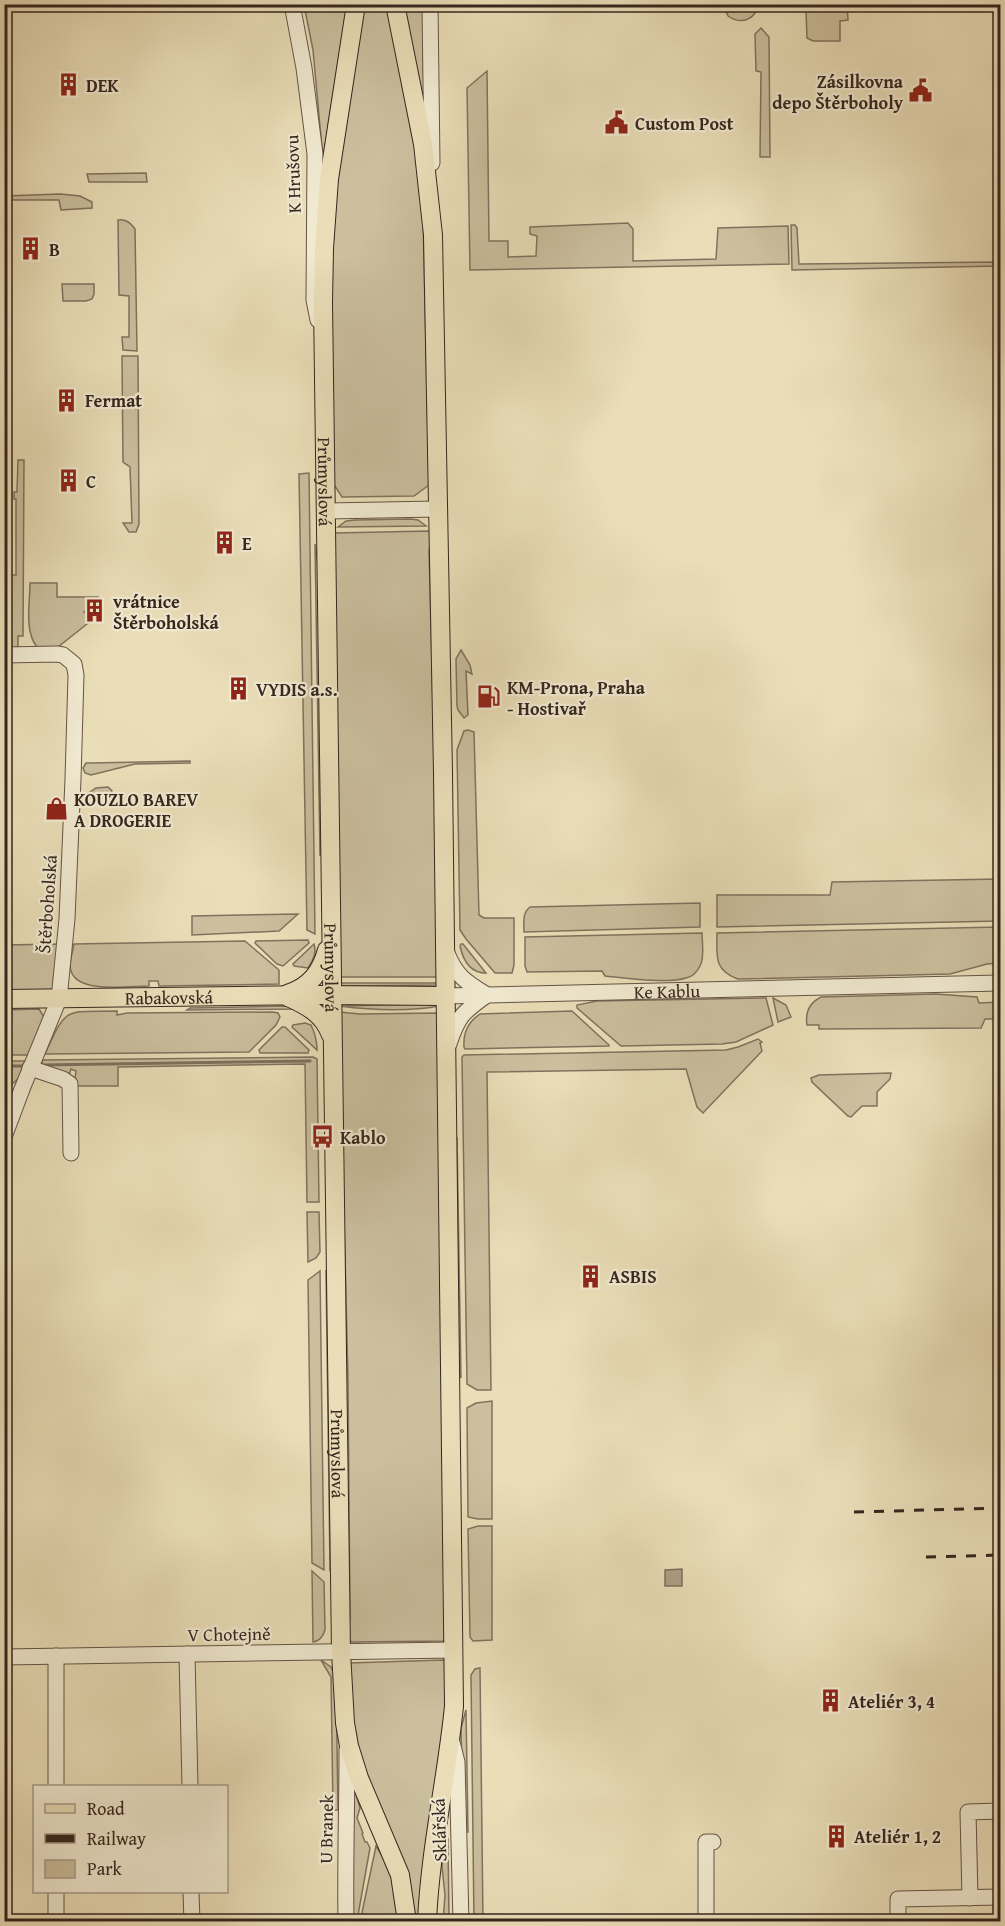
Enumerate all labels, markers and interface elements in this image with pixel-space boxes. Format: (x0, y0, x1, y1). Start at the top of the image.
place label: Zásilkovna depo Štěrboholy (772, 68, 904, 116)
building icon: DEK (55, 72, 81, 98)
place label: DEK (86, 72, 119, 99)
public building icon: Zásilkovna depo Štěrboholy (908, 78, 934, 104)
public building icon: Custom Post (604, 110, 630, 136)
place label: Custom Post (635, 110, 734, 137)
street label: K Hrušovu (278, 134, 308, 214)
building icon: B (18, 236, 44, 262)
place label: B (49, 236, 60, 263)
building icon: Fermat (54, 387, 80, 413)
place label: Fermat (85, 387, 142, 414)
street label: Průmyslová (311, 437, 339, 527)
building icon: C (55, 468, 81, 494)
place label: C (86, 468, 96, 495)
building icon: E (211, 530, 237, 556)
place label: E (242, 530, 252, 557)
place label: vrátnice Štěrboholská (113, 588, 220, 636)
building icon: vrátnice Štěrboholská (82, 598, 108, 624)
place label: KM-Prona, Praha - Hostivař (507, 674, 646, 722)
building icon: VYDIS a.s. (225, 676, 251, 702)
place label: VYDIS a.s. (256, 676, 338, 703)
fuel station icon: KM-Prona, Praha - Hostivař (476, 684, 502, 710)
place label: KOUZLO BAREV A DROGERIE (74, 786, 198, 834)
shop icon: KOUZLO BAREV A DROGERIE (43, 796, 69, 822)
street label: Štěrboholská (30, 853, 64, 954)
street label: Průmyslová (318, 923, 346, 1013)
street label: Ke Kablu (633, 977, 701, 1005)
street label: Rabakovská (125, 983, 214, 1011)
bus stop icon: Kablo (309, 1124, 335, 1150)
place label: Kablo (340, 1124, 386, 1151)
building icon: ASBIS (578, 1263, 604, 1289)
place label: ASBIS (609, 1263, 657, 1290)
street label: Průmyslová (324, 1409, 352, 1499)
street label: V Chotejně (187, 1620, 271, 1648)
building icon: Ateliér 3, 4 (817, 1688, 843, 1714)
place label: Ateliér 3, 4 (848, 1688, 935, 1715)
legend (33, 1785, 228, 1893)
street label: U Branek (312, 1793, 340, 1864)
text: Road (87, 1795, 125, 1822)
street label: Sklářská (424, 1797, 454, 1862)
building icon: Ateliér 1, 2 (823, 1823, 849, 1849)
place label: Ateliér 1, 2 (854, 1823, 941, 1850)
text: Railway (87, 1825, 146, 1852)
text: Park (87, 1855, 123, 1882)

